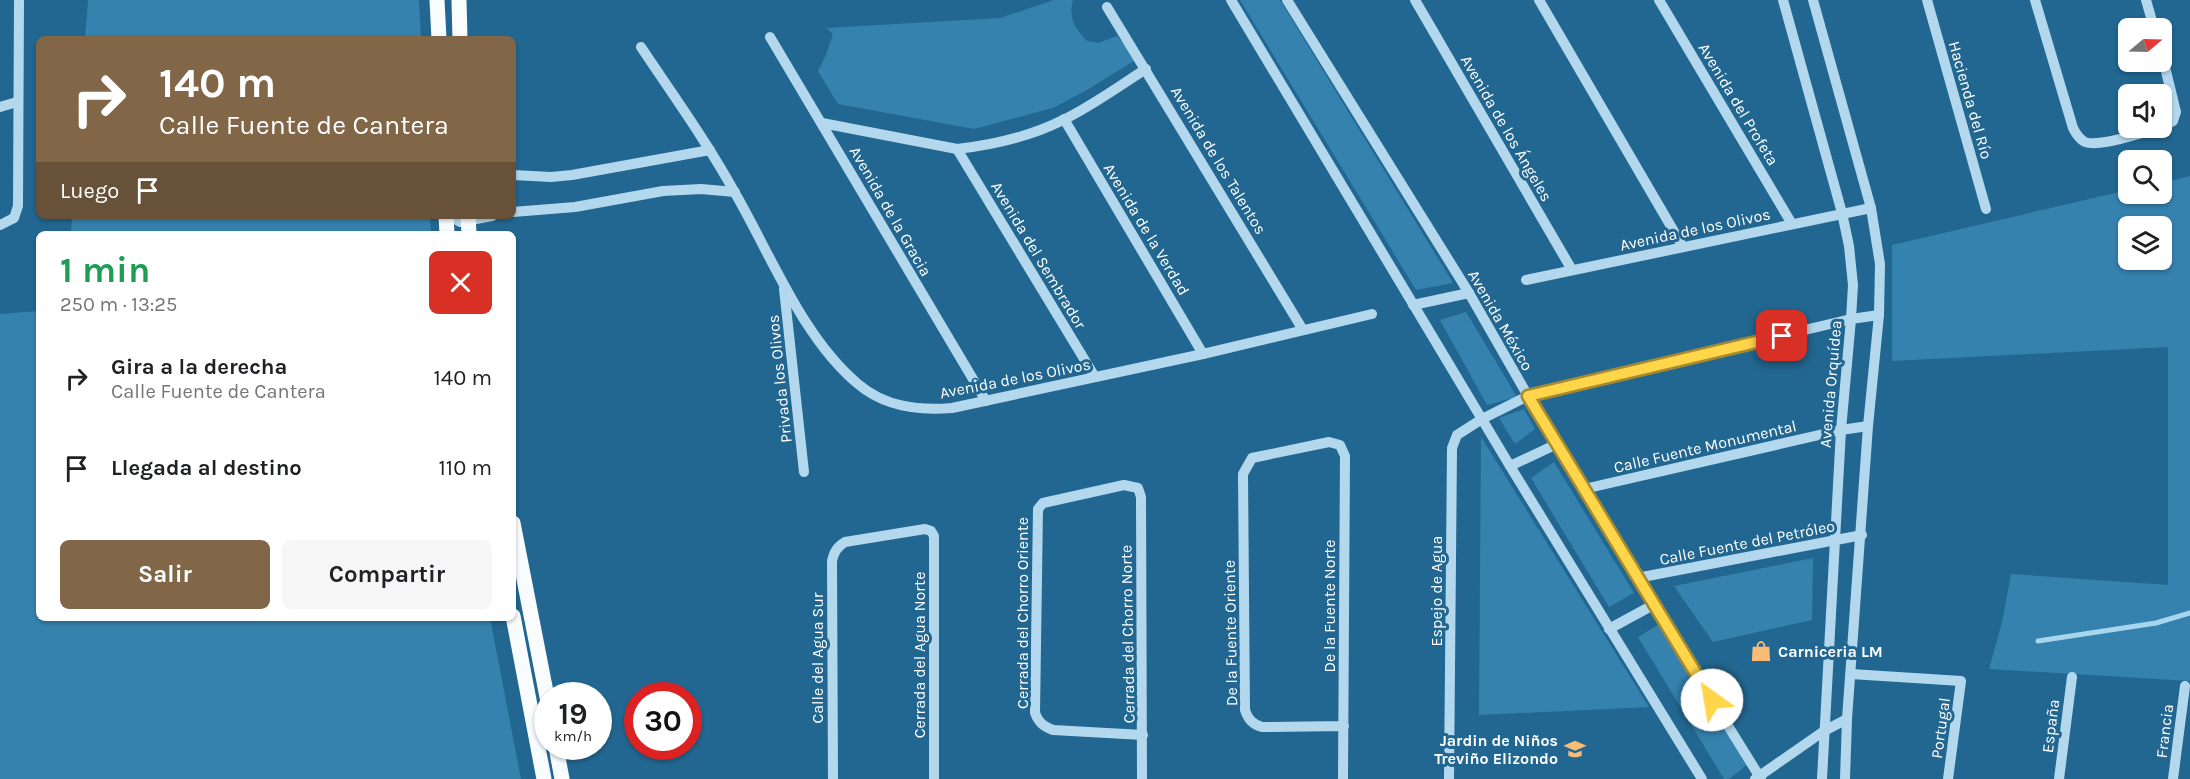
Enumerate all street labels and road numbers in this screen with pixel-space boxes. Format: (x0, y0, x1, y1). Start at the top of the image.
street label: Hacienda del Río (1945, 39, 1996, 161)
street label: Avenida del Profeta (1695, 40, 1783, 169)
street label: Avenida de los Ángeles (1457, 52, 1556, 205)
street label: Avenida de los Talentos (1167, 83, 1270, 238)
street label: Avenida de la Gracia (846, 143, 936, 280)
street label: Avenida de la Verdad (1100, 160, 1193, 299)
street label: Avenida del Sembrador (987, 178, 1090, 333)
street label: Avenida de los Olivos (1618, 204, 1772, 255)
street label: Avenida México (1464, 266, 1537, 374)
street label: Privada los Olivos (763, 314, 796, 444)
street label: Avenida Orquídea (1815, 319, 1846, 449)
street label: Avenida de los Olivos (938, 355, 1092, 402)
street label: Calle Fuente Monumental (1612, 416, 1798, 477)
street label: Calle Fuente del Petróleo (1658, 516, 1836, 569)
street label: Cerrada del Chorro Oriente (1013, 517, 1032, 709)
street label: Espejo de Agua (1427, 536, 1446, 646)
street label: De la Fuente Norte (1320, 540, 1339, 672)
street label: Cerrada del Chorro Norte (1116, 545, 1139, 723)
street label: De la Fuente Oriente (1220, 560, 1241, 706)
street label: Cerrada del Agua Norte (910, 572, 929, 738)
street label: Calle del Agua Sur (808, 592, 827, 724)
street label: Portugal (1927, 696, 1954, 760)
street label: España (2038, 698, 2063, 754)
street label: Francia (2152, 703, 2177, 759)

